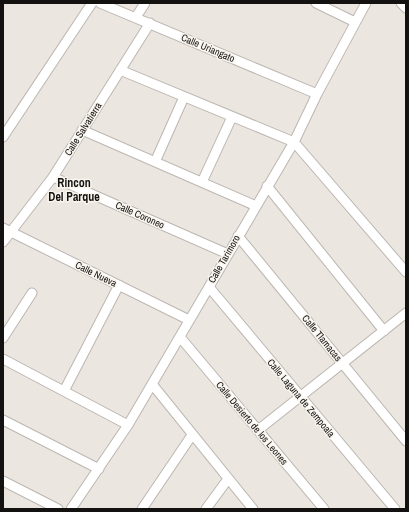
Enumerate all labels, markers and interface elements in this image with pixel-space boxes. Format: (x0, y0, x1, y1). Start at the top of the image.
street label: Calle Uriangato (179, 31, 237, 65)
street label: Calle Salvatierra (61, 99, 105, 158)
district label: Rincon Del Parque (48, 175, 100, 205)
street label: Calle Coroneo (113, 198, 167, 232)
street label: Calle Tarimoro (205, 232, 243, 285)
street label: Calle Nueva (73, 258, 119, 290)
street label: Calle Tlamacas (299, 312, 345, 364)
street label: Calle Laguna de Zempoala (264, 356, 338, 440)
street label: Calle Desierto de los Leones (213, 378, 291, 468)

